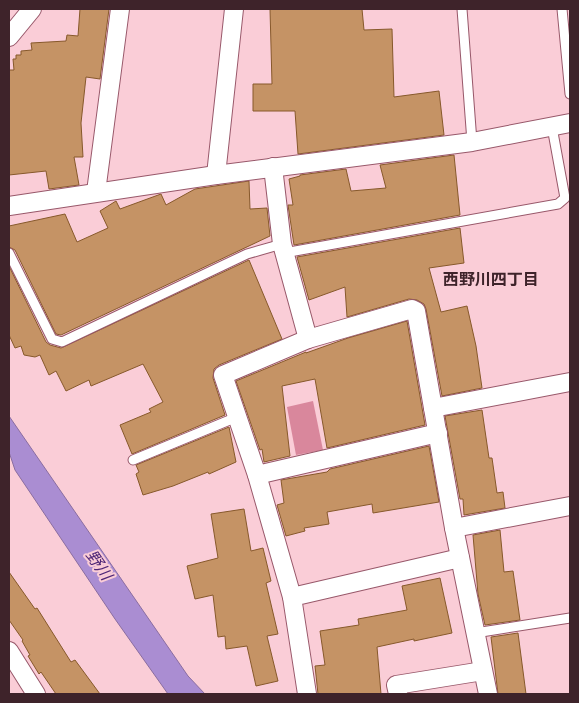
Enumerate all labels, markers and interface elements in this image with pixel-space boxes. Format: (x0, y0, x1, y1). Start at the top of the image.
district label: 西野川四丁目 (443, 271, 539, 288)
water label: 野川 (83, 547, 116, 585)

